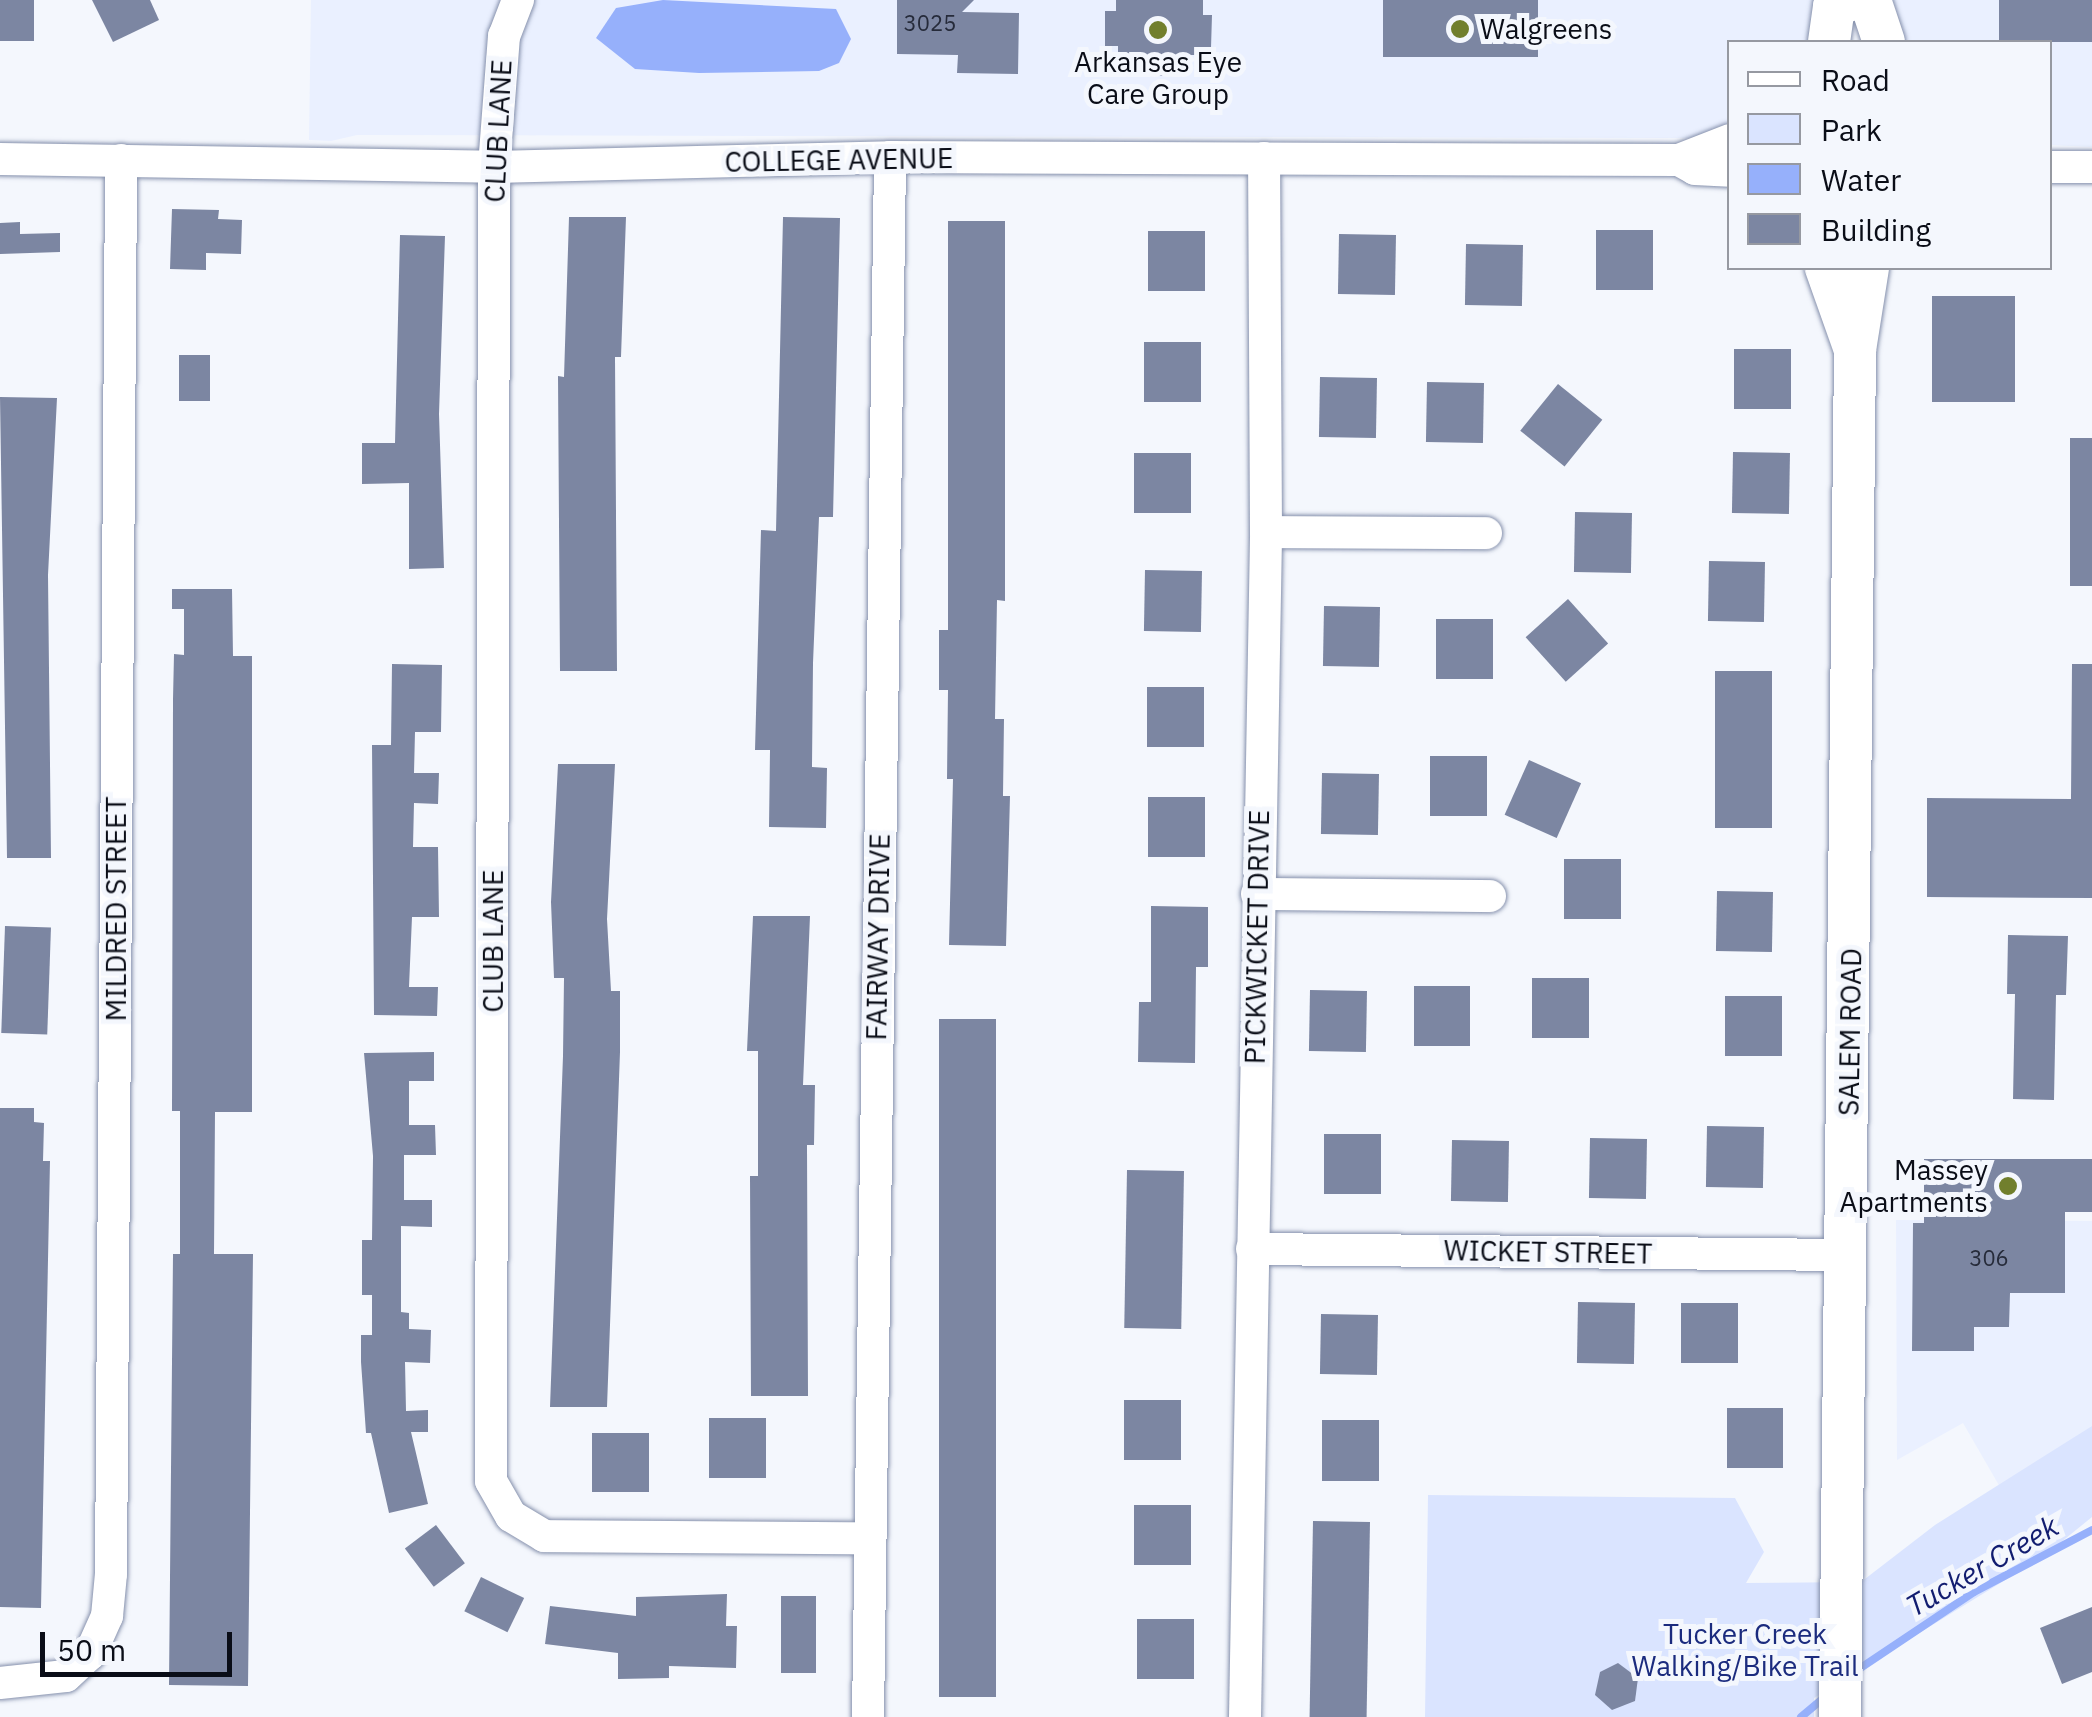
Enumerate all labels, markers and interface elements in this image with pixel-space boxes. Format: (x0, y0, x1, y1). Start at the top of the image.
house number: 3025 (904, 10, 956, 36)
place label: Walgreens (1480, 12, 1612, 46)
marker: Walgreens (1449, 18, 1471, 40)
marker: Arkansas Eye Care Group (1147, 19, 1169, 41)
legend (1727, 40, 2052, 270)
place label: Arkansas Eye Care Group (1074, 45, 1242, 111)
street label: CLUB LANE (477, 59, 519, 203)
text: Road (1821, 60, 1890, 99)
text: Park (1821, 110, 1882, 149)
street label: COLLEGE AVENUE (724, 141, 954, 179)
text: Water (1821, 160, 1901, 199)
text: Building (1821, 210, 1931, 249)
street label: MILDRED STREET (99, 797, 133, 1021)
street label: PICKWICKET DRIVE (1238, 809, 1276, 1065)
street label: FAIRWAY DRIVE (859, 833, 897, 1041)
street label: CLUB LANE (476, 869, 510, 1013)
street label: SALEM ROAD (1832, 948, 1868, 1116)
place label: Massey Apartments (1839, 1153, 1988, 1219)
marker: Massey Apartments (1997, 1175, 2019, 1197)
street label: WICKET STREET (1443, 1233, 1653, 1271)
house number: 306 (1969, 1245, 2009, 1271)
water label: Tucker Creek (1899, 1508, 2065, 1624)
scale bar (45, 1612, 238, 1674)
park label: Tucker Creek Walking/Bike Trail (1632, 1617, 1858, 1683)
text: 50 m (57, 1630, 126, 1669)

